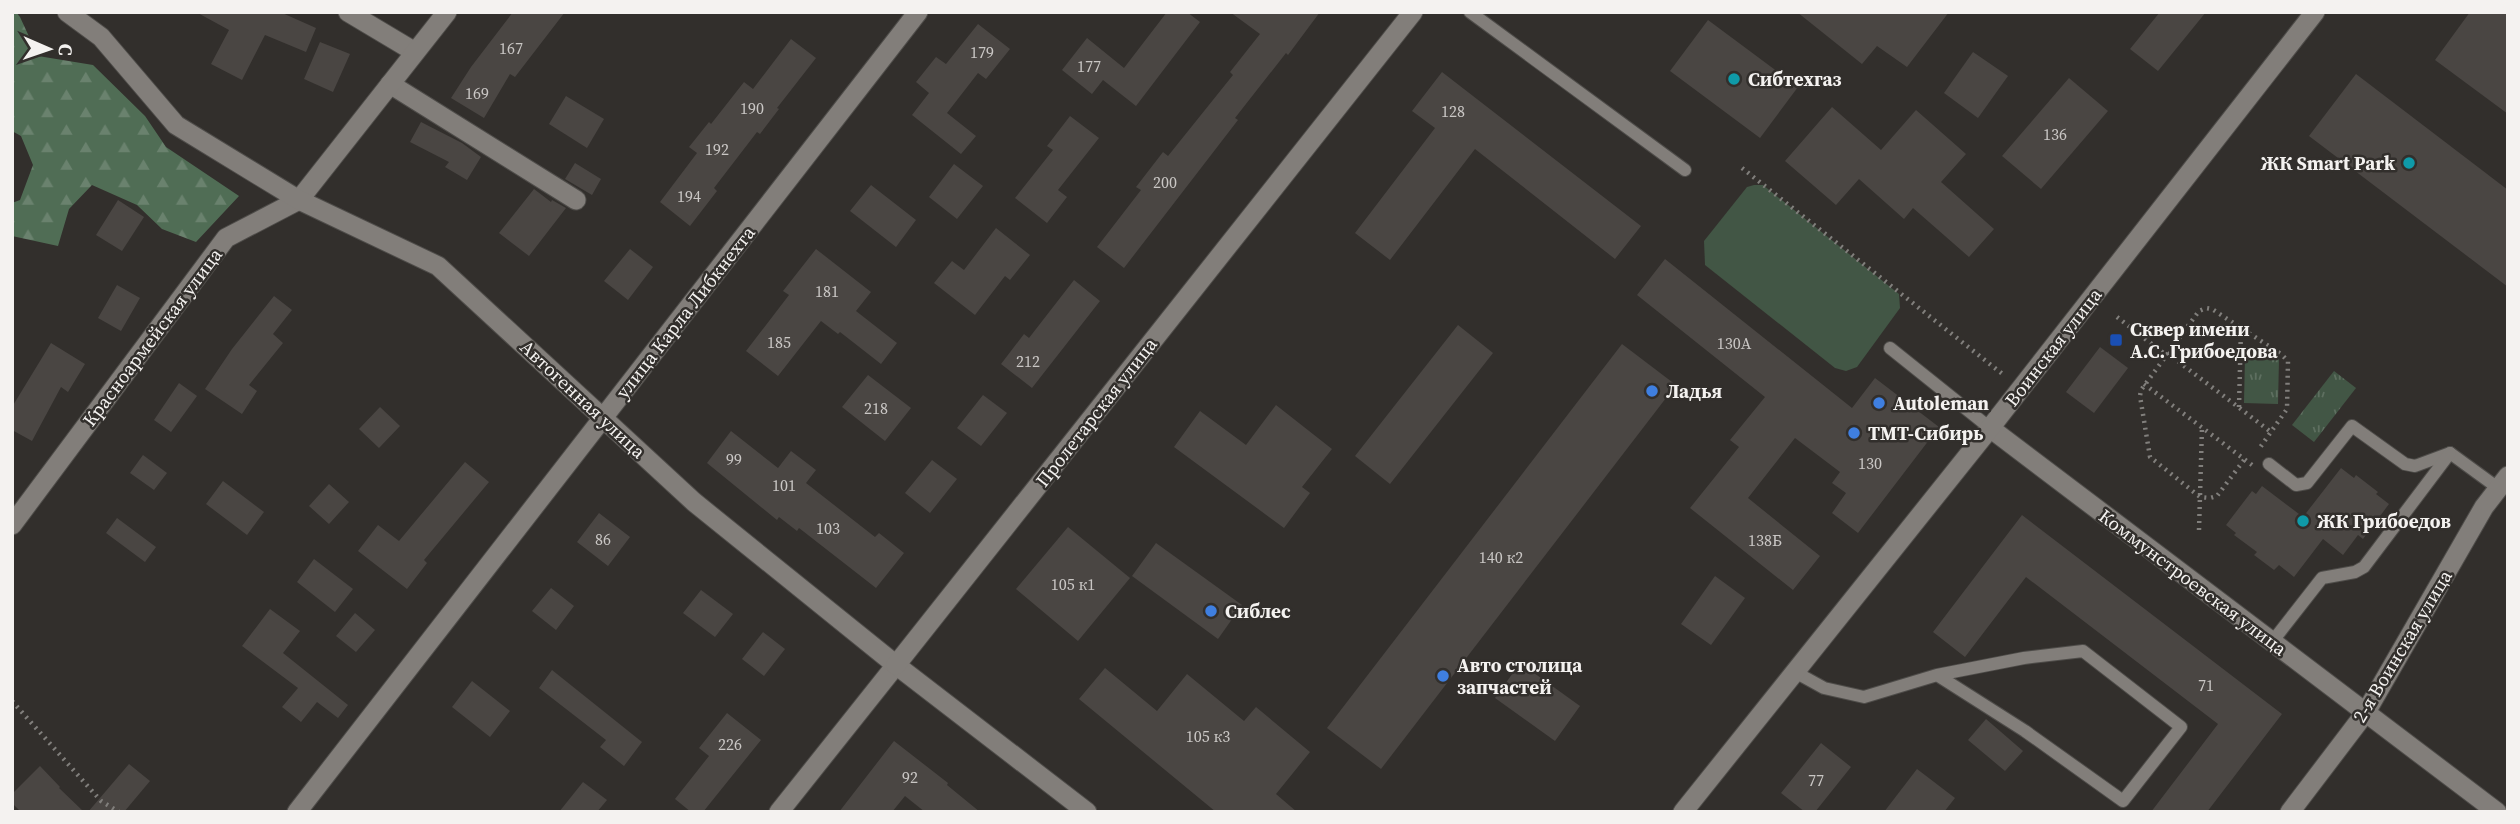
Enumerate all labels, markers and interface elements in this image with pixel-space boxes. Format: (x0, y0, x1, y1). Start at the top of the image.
north arrow (14, 14, 84, 84)
house number: 167 (499, 37, 523, 59)
house number: 179 (970, 41, 994, 63)
text: С (53, 43, 79, 56)
house number: 177 (1077, 55, 1101, 77)
place label: Сибтехгаз (1748, 66, 1842, 92)
marker: Сибтехгаз (1726, 71, 1742, 87)
house number: 169 (465, 82, 489, 104)
house number: 190 (740, 97, 764, 119)
house number: 128 (1441, 100, 1465, 122)
house number: 136 (2043, 123, 2067, 145)
house number: 192 (705, 138, 729, 160)
place label: ЖК Smart Park (2261, 150, 2396, 176)
marker: ЖК Smart Park (2401, 155, 2417, 171)
house number: 200 (1153, 171, 1177, 193)
house number: 194 (677, 185, 701, 207)
street label: улица Карла Либкнехта (609, 220, 761, 404)
street label: Красноармейская улица (76, 242, 228, 432)
house number: 181 (815, 280, 839, 302)
street label: Воинская улица (1999, 282, 2108, 412)
place label: Сквер имени А.С. Грибоедова (2130, 316, 2278, 364)
house number: 185 (767, 331, 791, 353)
street label: Пролетарская улица (1029, 332, 1163, 492)
house number: 130А (1717, 332, 1752, 354)
marker: Сквер имени А.С. Грибоедова (2108, 332, 2124, 348)
street label: Автогенная улица (515, 334, 652, 464)
house number: 212 (1016, 350, 1040, 372)
place label: Ладья (1666, 378, 1722, 404)
marker: Ладья (1644, 383, 1660, 399)
place label: Autoleman (1893, 390, 1989, 416)
marker: Autoleman (1871, 395, 1887, 411)
house number: 218 (864, 397, 888, 419)
place label: ТМТ-Сибирь (1868, 420, 1983, 446)
marker: ТМТ-Сибирь (1846, 425, 1862, 441)
house number: 99 (726, 448, 742, 470)
house number: 130 (1858, 452, 1882, 474)
house number: 101 (772, 474, 796, 496)
street label: Коммунстроевская улица (2094, 503, 2293, 662)
place label: ЖК Грибоедов (2317, 508, 2451, 534)
marker: ЖК Грибоедов (2295, 513, 2311, 529)
house number: 103 (816, 517, 840, 539)
house number: 86 (595, 528, 611, 550)
house number: 138Б (1748, 529, 1782, 551)
house number: 140 к2 (1479, 546, 1523, 568)
street label: 2-я Воинская улица (2346, 565, 2458, 727)
house number: 105 к1 (1051, 573, 1095, 595)
place label: Сиблес (1225, 598, 1291, 624)
marker: Сиблес (1203, 603, 1219, 619)
place label: Авто столица запчастей (1457, 652, 1583, 700)
marker: Авто столица запчастей (1435, 668, 1451, 684)
house number: 71 (2198, 674, 2214, 696)
house number: 105 к3 (1186, 725, 1230, 747)
house number: 226 (718, 733, 742, 755)
house number: 92 (902, 766, 918, 788)
house number: 77 (1808, 769, 1824, 791)

